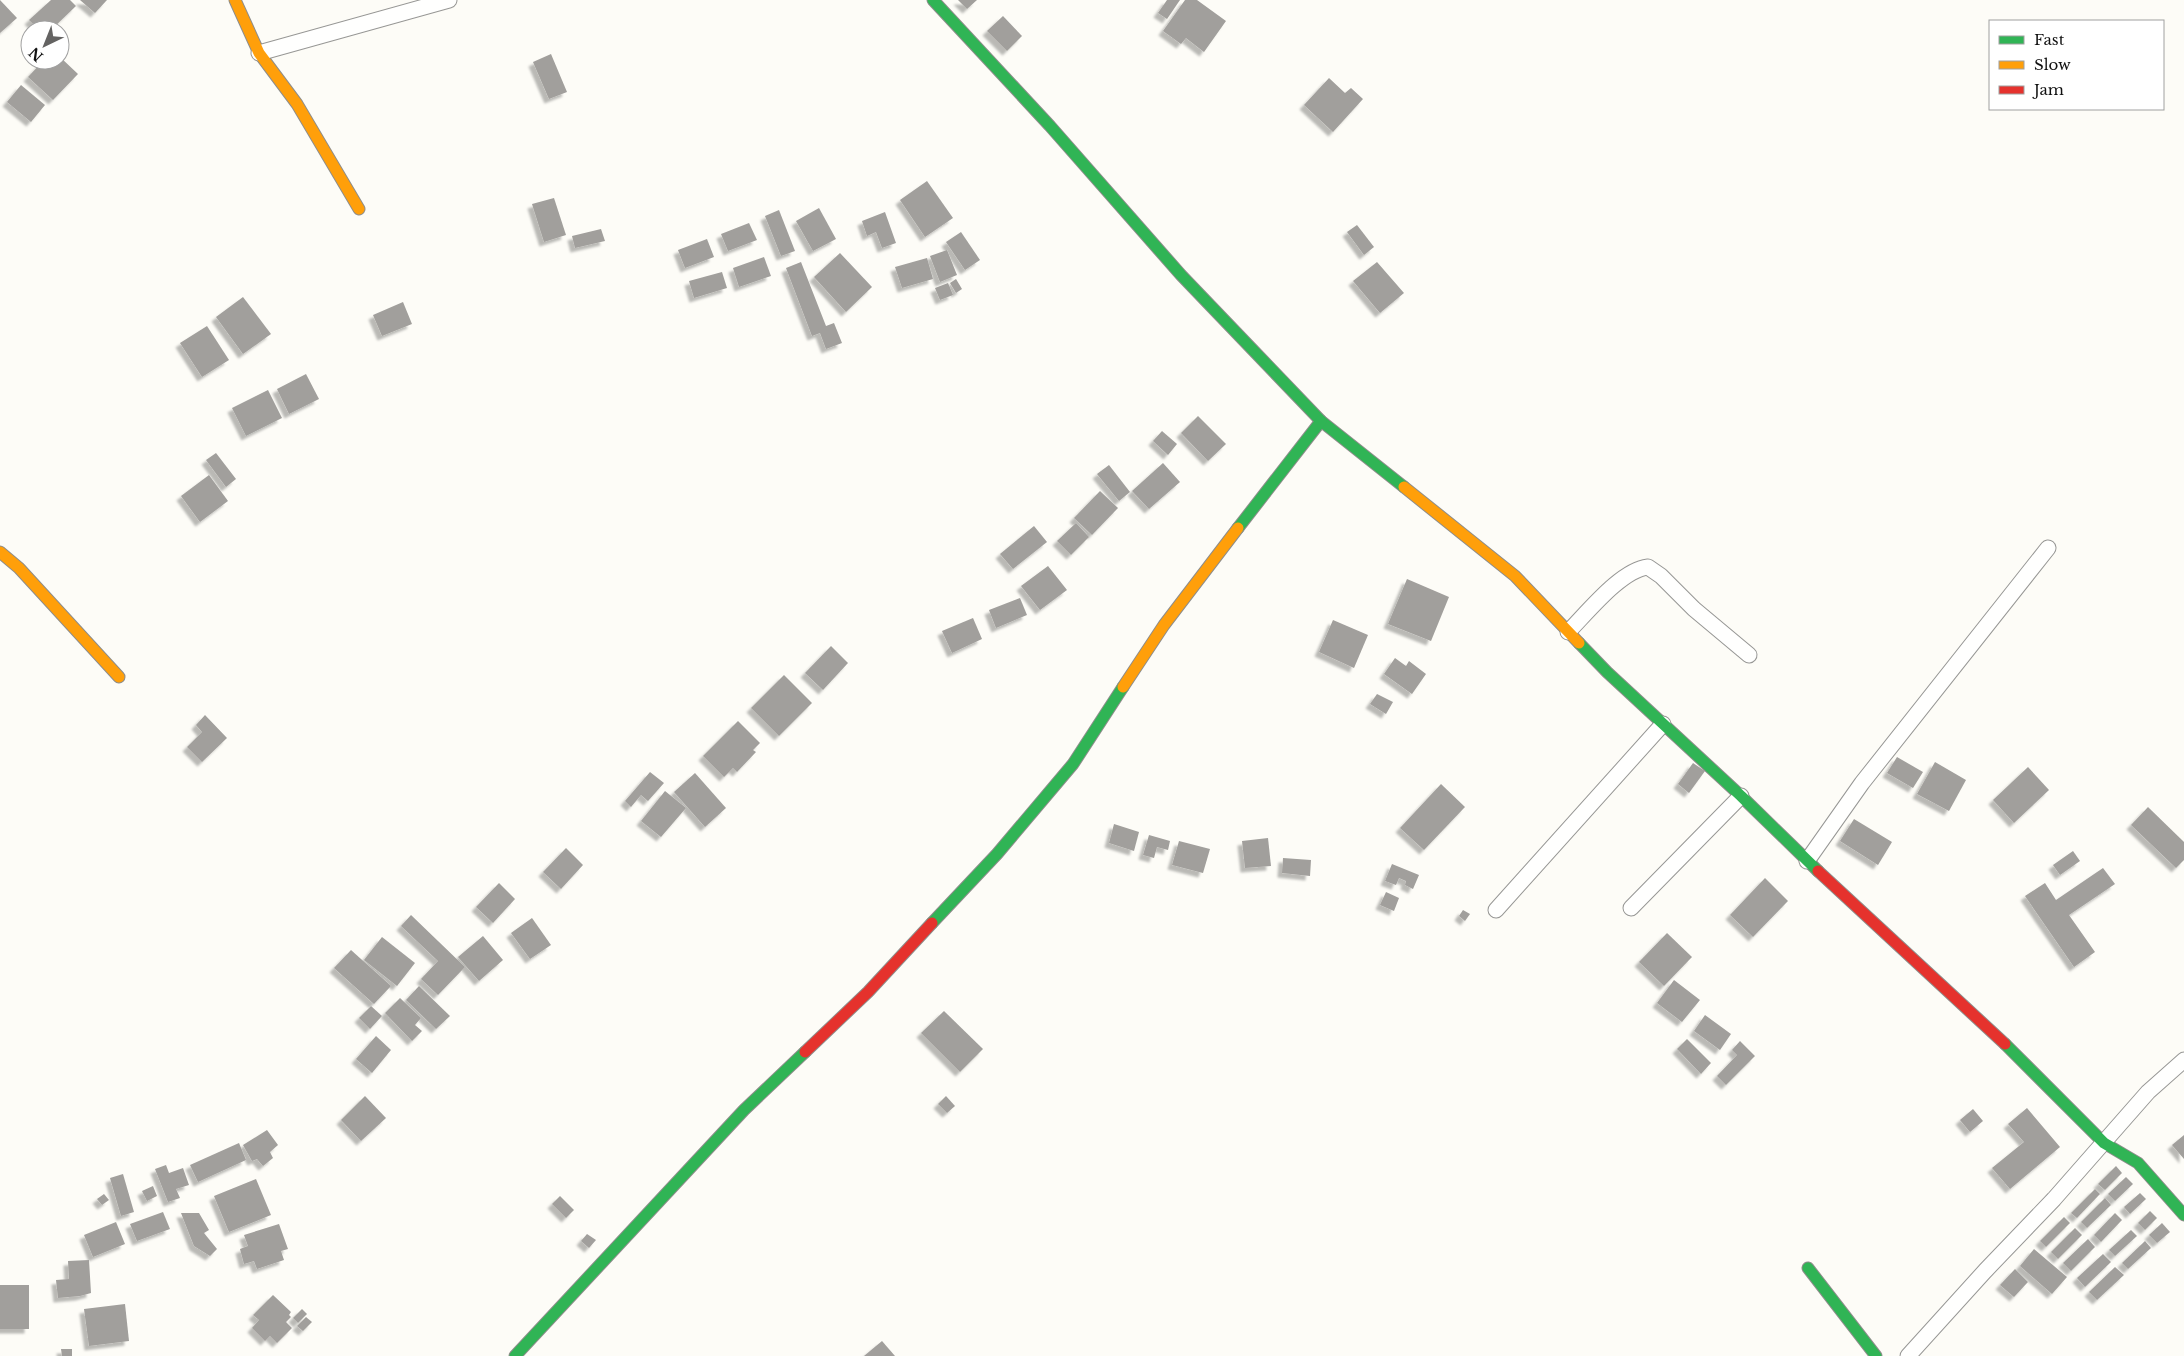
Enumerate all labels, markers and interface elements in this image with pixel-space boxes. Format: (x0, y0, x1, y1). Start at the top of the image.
north arrow (20, 20, 70, 70)
legend (1989, 20, 2164, 110)
text: Fast (2034, 30, 2065, 49)
text: N (25, 43, 47, 66)
text: Slow (2034, 55, 2071, 74)
text: Jam (2032, 80, 2064, 99)

